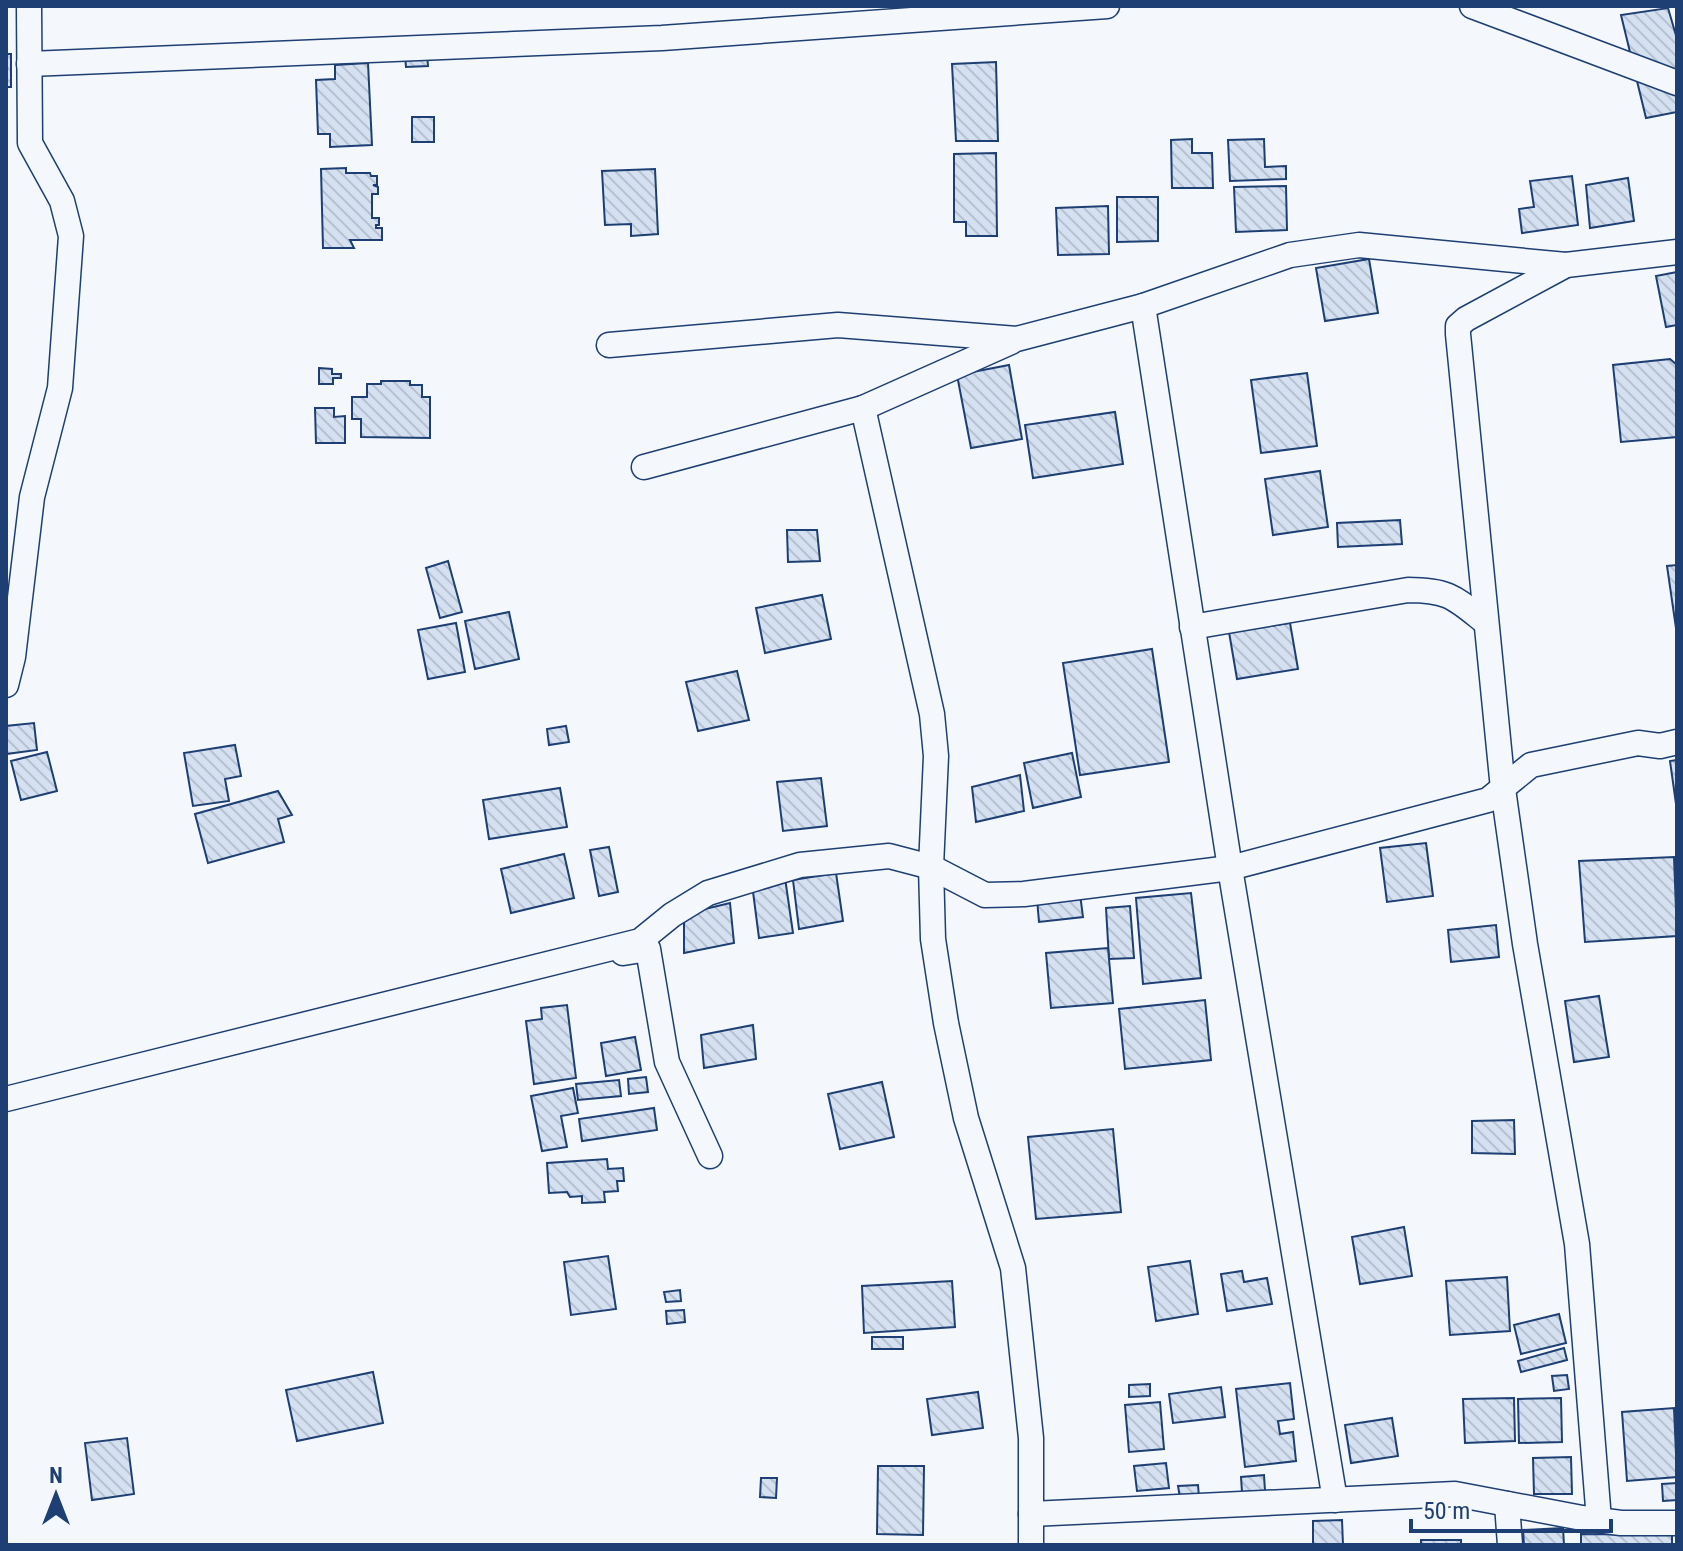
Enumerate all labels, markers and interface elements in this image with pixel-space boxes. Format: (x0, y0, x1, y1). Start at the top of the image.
north arrow (16, 1455, 96, 1535)
text: N (49, 1463, 63, 1488)
scale bar (1411, 1483, 1611, 1533)
text: 50 m (1423, 1497, 1470, 1525)

